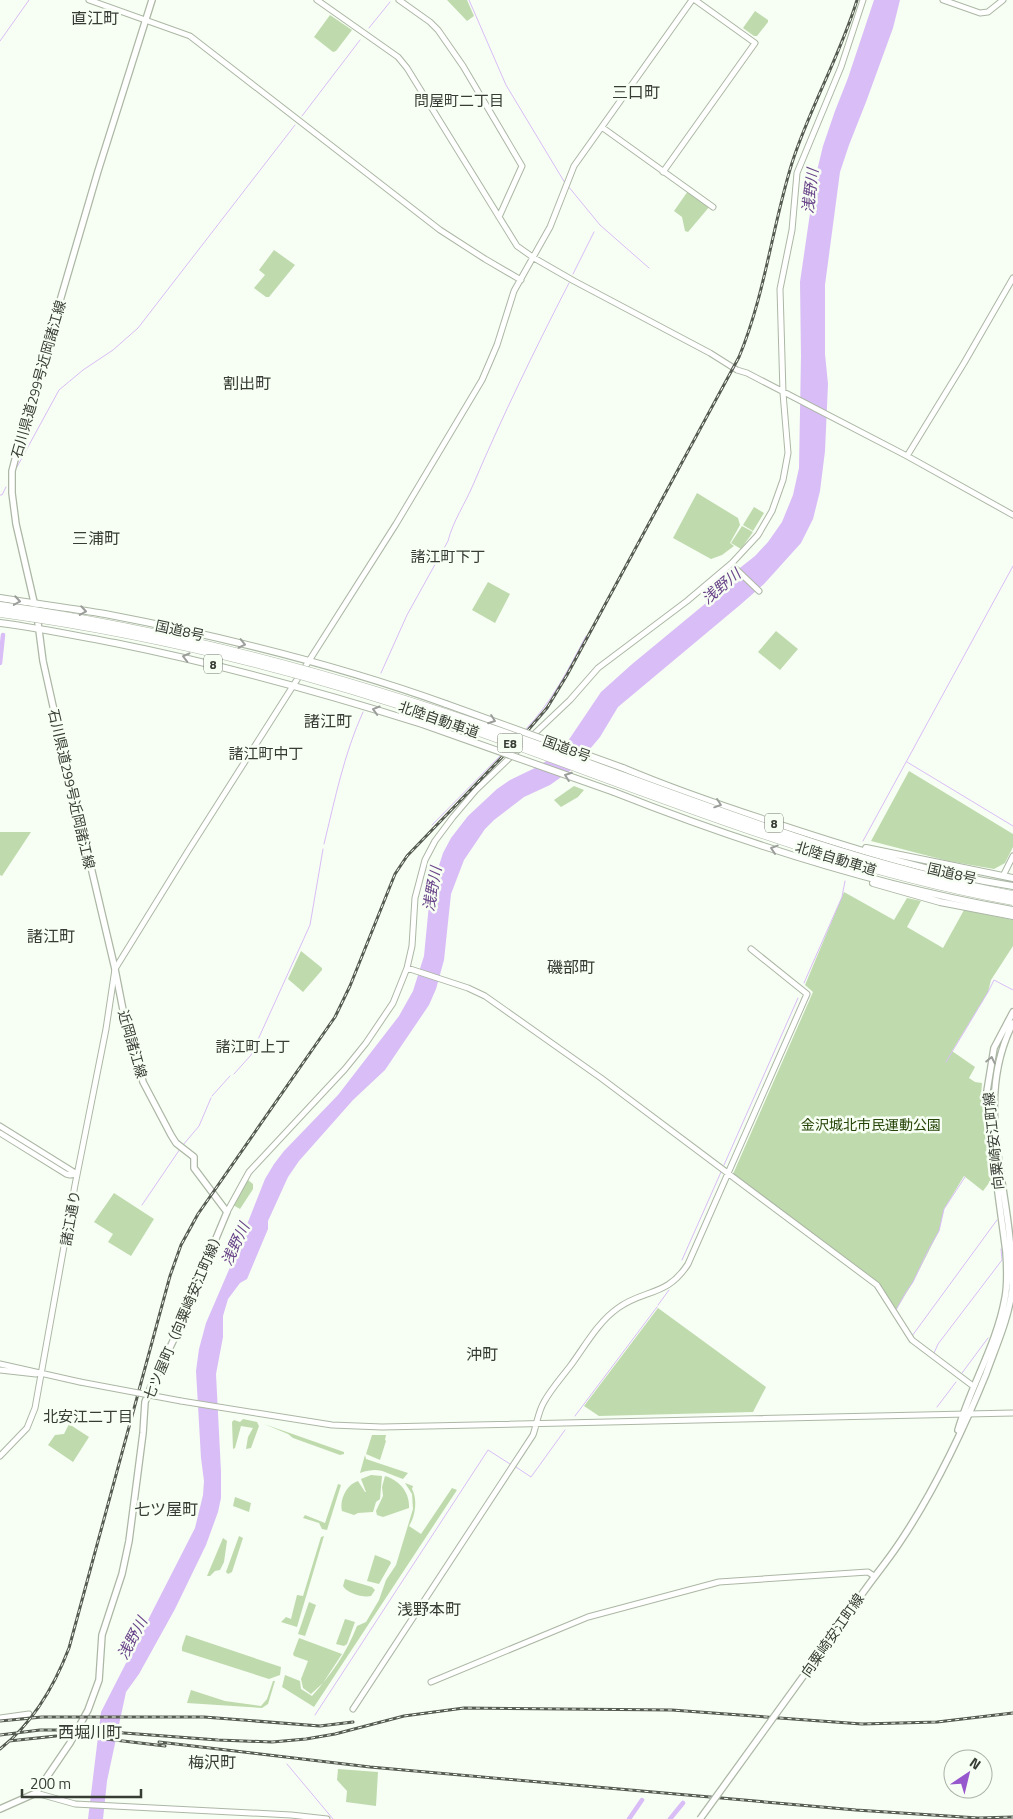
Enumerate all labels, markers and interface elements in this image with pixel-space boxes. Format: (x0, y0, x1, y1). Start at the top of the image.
district label: 直江町 (71, 6, 119, 30)
district label: 三口町 (612, 80, 660, 104)
district label: 問屋町二丁目 (414, 89, 504, 112)
water label: 浅野川 (796, 165, 824, 215)
street label: 石川県道299号近岡諸江線 (5, 298, 71, 460)
district label: 割出町 (223, 371, 271, 395)
district label: 三浦町 (72, 526, 120, 550)
district label: 諸江町下丁 (410, 545, 486, 568)
water label: 浅野川 (696, 561, 747, 609)
one-way arrow (14, 595, 22, 606)
one-way arrow (79, 605, 87, 616)
street label: 国道8号 (153, 615, 207, 645)
one-way arrow (237, 638, 246, 649)
one-way arrow (181, 652, 190, 663)
road number: 8 (204, 654, 222, 674)
street label: 北陸自動車道 (396, 695, 482, 743)
one-way arrow (371, 705, 380, 716)
street label: 石川県道299号近岡諸江線 (43, 707, 101, 871)
district label: 諸江町 (304, 709, 352, 733)
one-way arrow (487, 714, 495, 724)
street label: 国道8号 (540, 730, 594, 766)
road number: E8 (498, 734, 522, 752)
district label: 諸江町中丁 (228, 742, 304, 765)
one-way arrow (564, 772, 573, 782)
one-way arrow (713, 798, 722, 808)
road number: 8 (765, 814, 783, 832)
street label: 北陸自動車道 (793, 836, 879, 880)
one-way arrow (770, 845, 778, 855)
street label: 国道8号 (925, 857, 979, 889)
water label: 浅野川 (417, 863, 448, 913)
district label: 諸江町 (27, 924, 75, 948)
district label: 磯部町 (547, 955, 595, 979)
street label: 近岡諸江線 (113, 1007, 153, 1081)
district label: 諸江町上丁 (215, 1035, 291, 1058)
one-way arrow (986, 1056, 996, 1064)
street label: 向粟崎安江町線 (977, 1091, 1009, 1191)
park label: 金沢城北市民運動公園 (801, 1114, 941, 1135)
street label: 諸江通り (55, 1189, 85, 1247)
water label: 浅野川 (215, 1217, 256, 1269)
street label: 七ツ屋町（向粟崎安江町線） (138, 1227, 228, 1403)
district label: 沖町 (466, 1342, 498, 1366)
district label: 北安江二丁目 (43, 1405, 133, 1428)
district label: 七ツ屋町 (134, 1497, 198, 1521)
street label: 向粟崎安江町線 (795, 1589, 869, 1681)
district label: 浅野本町 (397, 1597, 461, 1621)
water label: 浅野川 (111, 1611, 154, 1663)
district label: 西堀川町 (58, 1720, 122, 1744)
north arrow (943, 1749, 993, 1799)
district label: 梅沢町 (188, 1750, 236, 1774)
text: N (966, 1752, 986, 1774)
scale bar (22, 1766, 141, 1798)
text: 200 m (30, 1772, 71, 1795)

